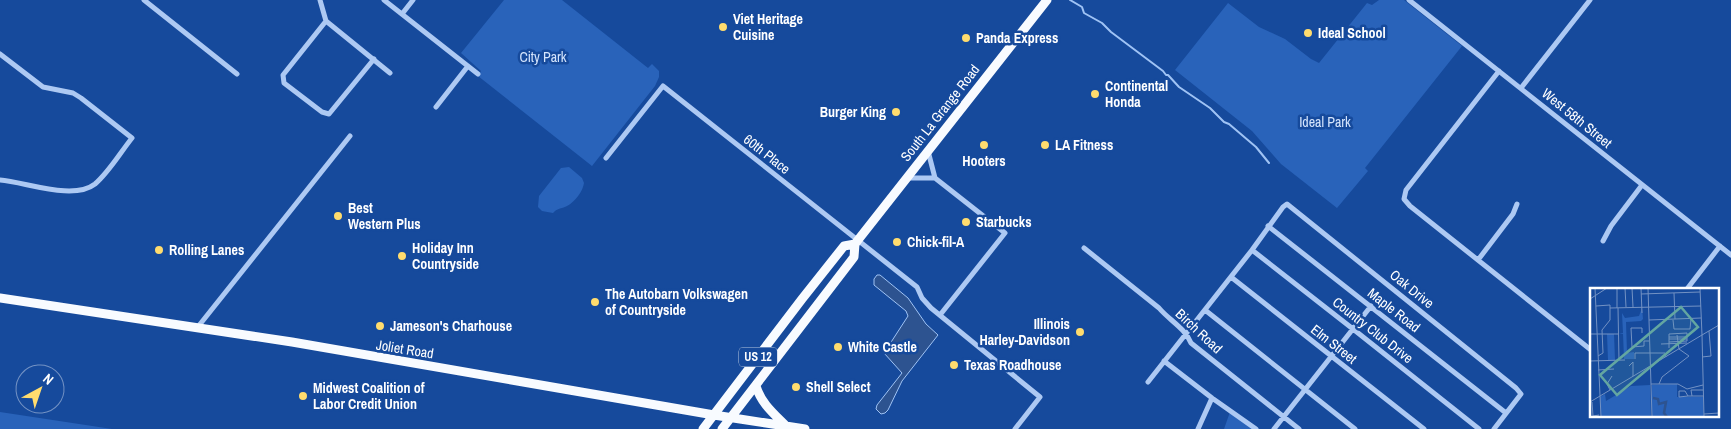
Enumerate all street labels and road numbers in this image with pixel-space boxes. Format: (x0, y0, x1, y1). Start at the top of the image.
street label: South La Grange Road (897, 61, 983, 165)
street label: West 58th Street (1538, 84, 1616, 152)
street label: 60th Place (740, 130, 794, 178)
street label: Oak Drive (1386, 266, 1438, 312)
street label: Maple Road (1364, 284, 1424, 336)
street label: Country Club Drive (1329, 293, 1417, 367)
street label: Birch Road (1172, 305, 1226, 357)
street label: Elm Street (1307, 320, 1361, 368)
street label: Joliet Road (375, 336, 435, 362)
road number: US 12 (739, 348, 777, 367)

